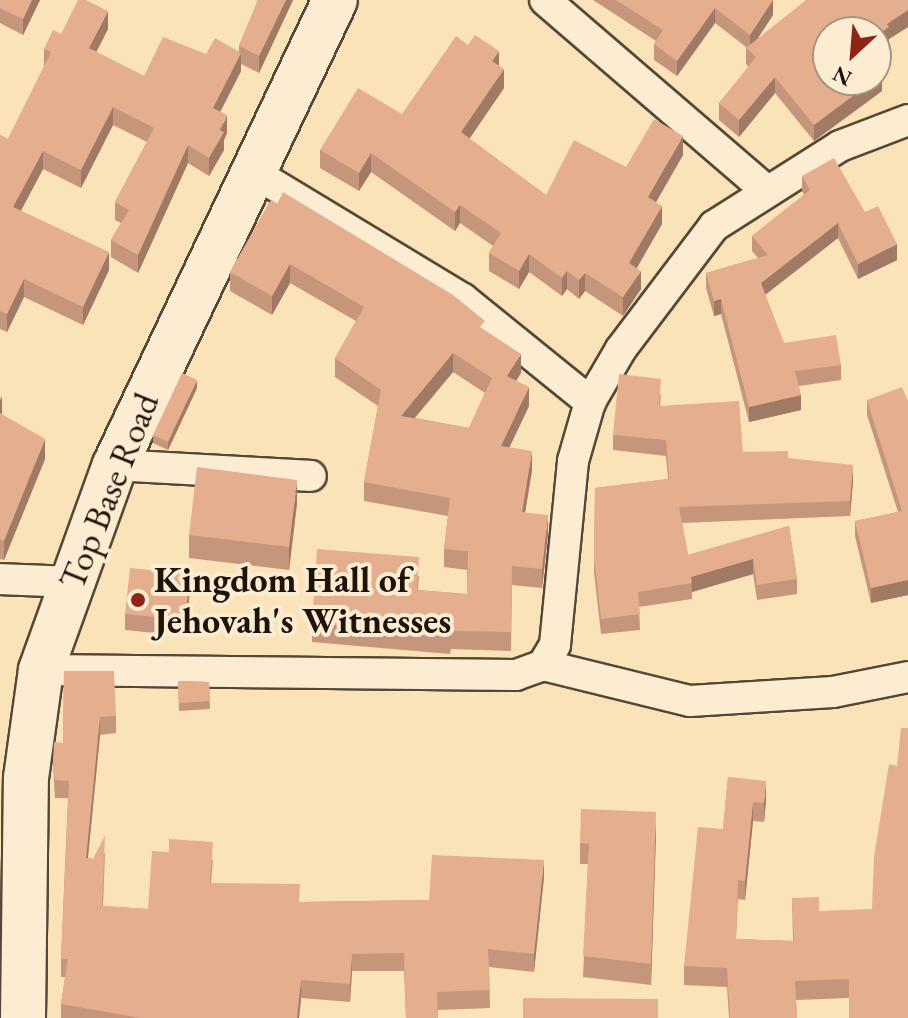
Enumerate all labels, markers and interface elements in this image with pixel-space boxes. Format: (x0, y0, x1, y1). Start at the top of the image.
north arrow (812, 16, 892, 96)
text: N (828, 59, 856, 93)
street label: Top Base Road (50, 387, 168, 595)
place label: Kingdom Hall of Jehovah's Witnesses (154, 557, 451, 642)
marker: Kingdom Hall of Jehovah's Witnesses (129, 591, 147, 609)

